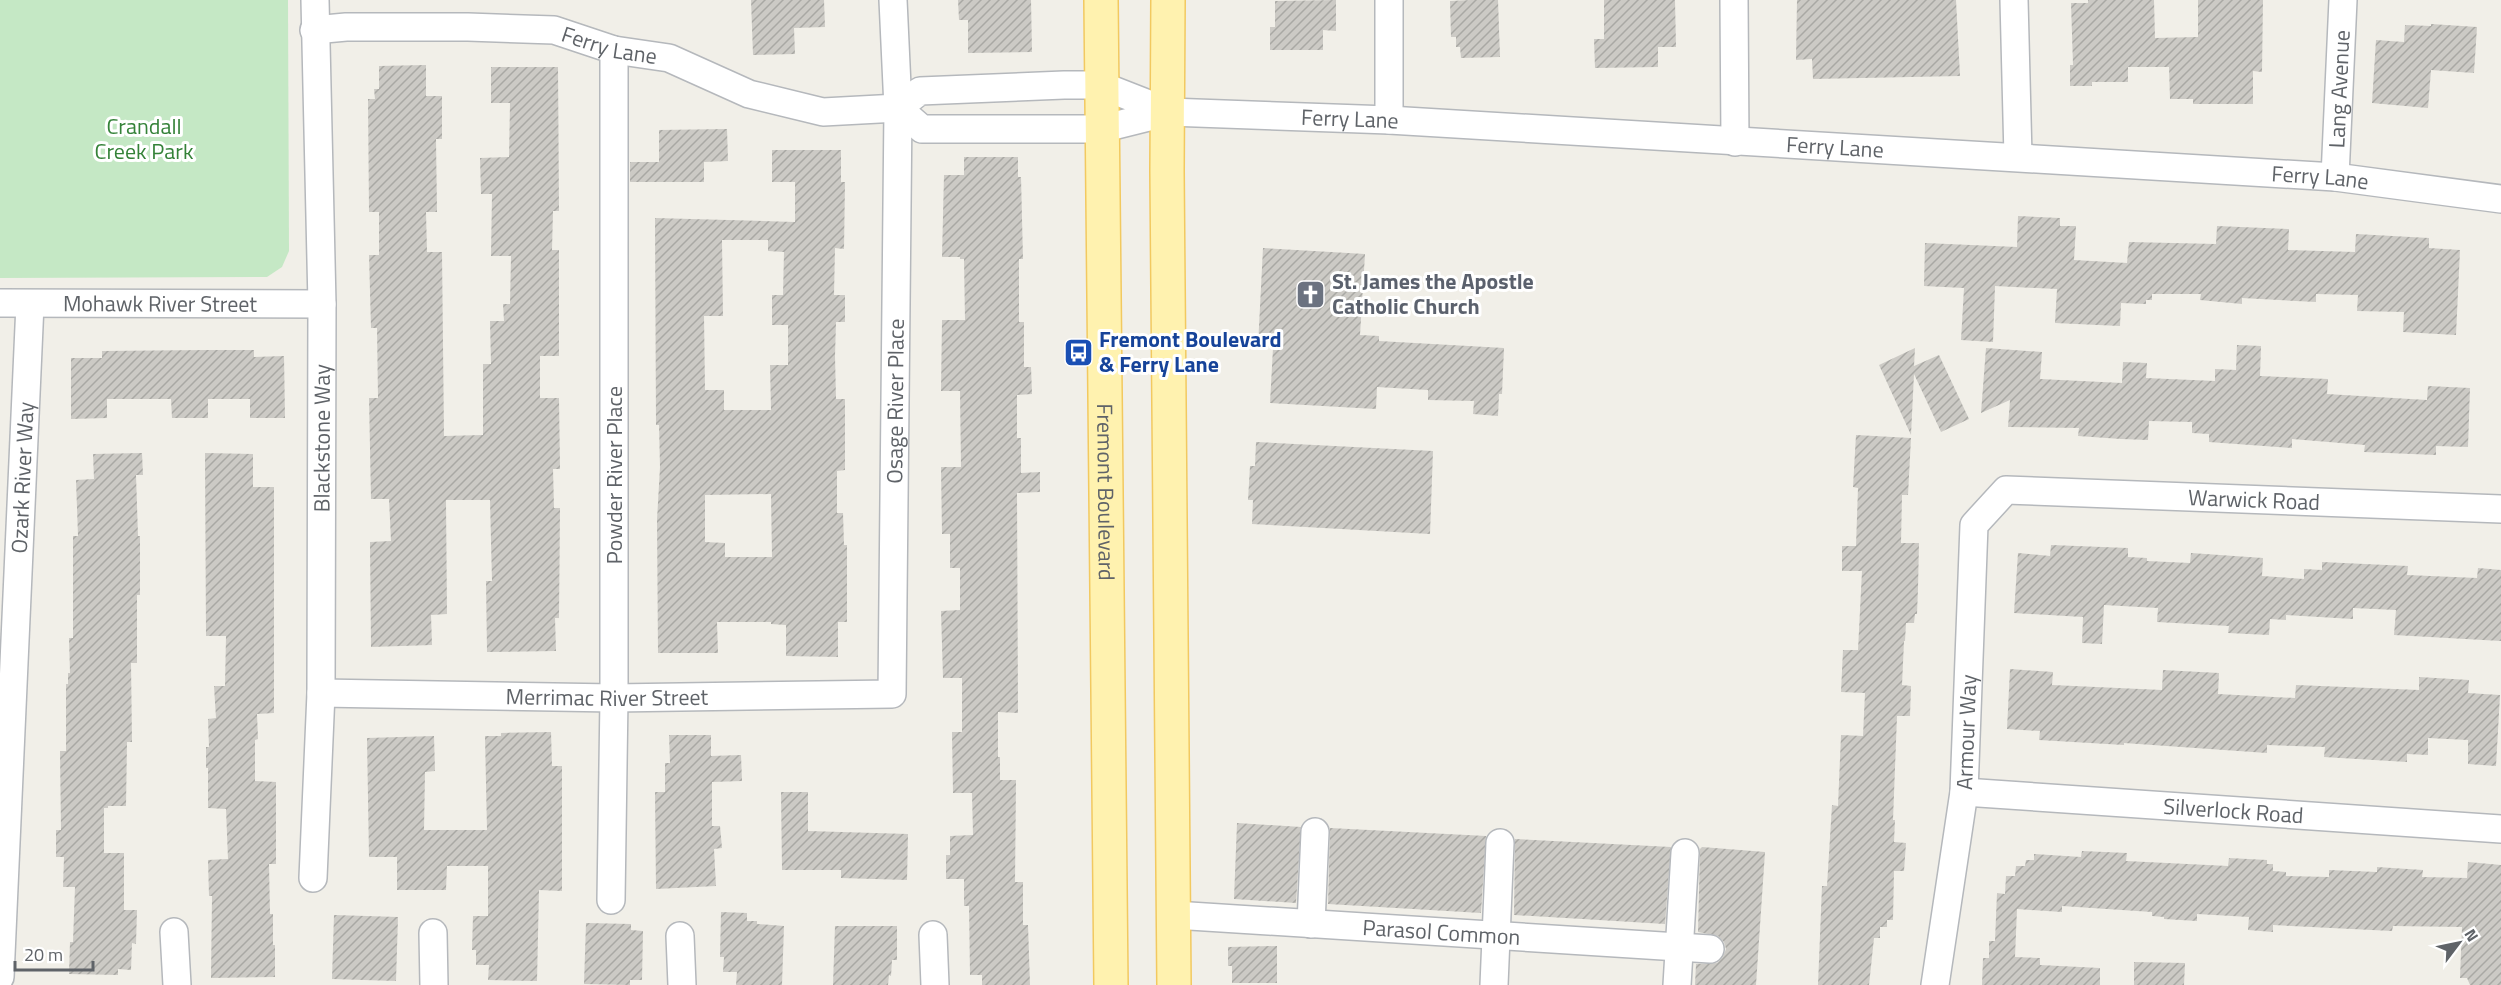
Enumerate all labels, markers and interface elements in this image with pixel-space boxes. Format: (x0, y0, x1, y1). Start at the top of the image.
street label: Ferry Lane (557, 17, 659, 73)
street label: Lang Avenue (2319, 29, 2359, 149)
street label: Ferry Lane (1301, 100, 1400, 138)
park label: Crandall Creek Park (95, 109, 194, 168)
street label: Ferry Lane (1785, 127, 1885, 167)
street label: Ferry Lane (2270, 156, 2371, 198)
place label: St. James the Apostle Catholic Church (1332, 264, 1534, 323)
church icon: St. James the Apostle Catholic Church (1295, 278, 1327, 310)
street label: Mohawk River Street (63, 286, 257, 321)
street label: Osage River Place (877, 318, 913, 484)
place label: Fremont Boulevard & Ferry Lane (1099, 322, 1282, 381)
bus stop icon: Fremont Boulevard & Ferry Lane (1062, 336, 1094, 368)
street label: Blackstone Way (304, 364, 339, 512)
street label: Powder River Place (597, 386, 631, 564)
street label: Ozark River Way (2, 401, 43, 554)
street label: Fremont Boulevard (1088, 403, 1124, 581)
street label: Warwick Road (2187, 480, 2321, 519)
street label: Armour Way (1947, 673, 1985, 791)
street label: Merrimac River Street (505, 679, 709, 715)
street label: Silverlock Road (2162, 789, 2305, 832)
street label: Parasol Common (1362, 910, 1521, 954)
north arrow (2429, 913, 2489, 973)
text: N (2459, 924, 2485, 946)
scale bar (15, 934, 93, 972)
text: 20 m (24, 941, 63, 968)

